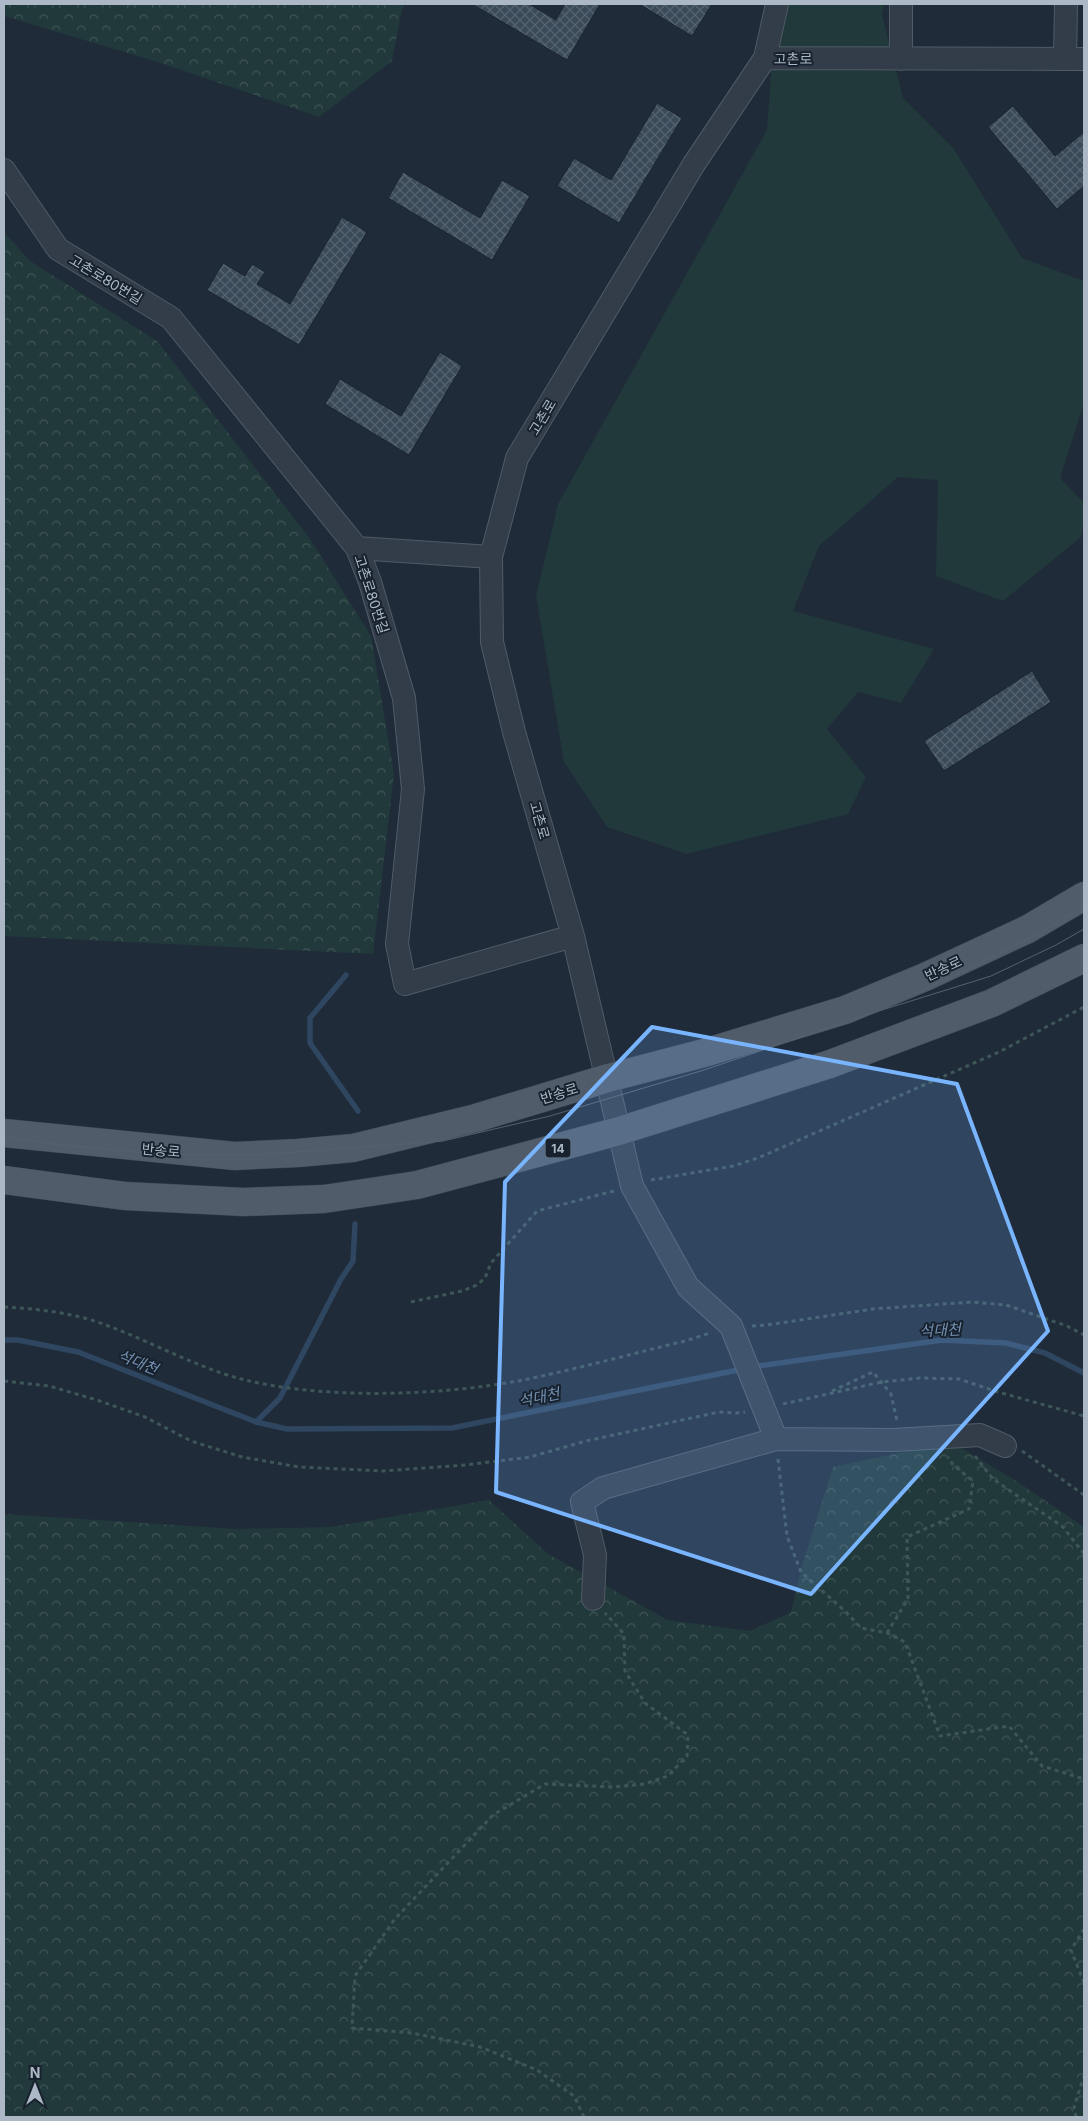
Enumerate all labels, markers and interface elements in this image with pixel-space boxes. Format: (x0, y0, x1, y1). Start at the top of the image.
street label: 고촌로 (774, 50, 812, 67)
street label: 고촌로80번길 (67, 251, 145, 307)
street label: 고촌로 (525, 396, 559, 438)
street label: 고촌로80번길 (351, 552, 393, 636)
street label: 고촌로 (527, 799, 554, 841)
street label: 반송로 (922, 952, 964, 984)
street label: 반송로 (538, 1079, 580, 1107)
road number: 14 (546, 1138, 570, 1158)
street label: 반송로 (141, 1140, 181, 1160)
water label: 석대천 (919, 1319, 963, 1341)
water label: 석대천 (115, 1345, 163, 1379)
water label: 석대천 (517, 1383, 563, 1410)
north arrow (10, 2061, 60, 2111)
text: N (30, 2064, 40, 2081)

